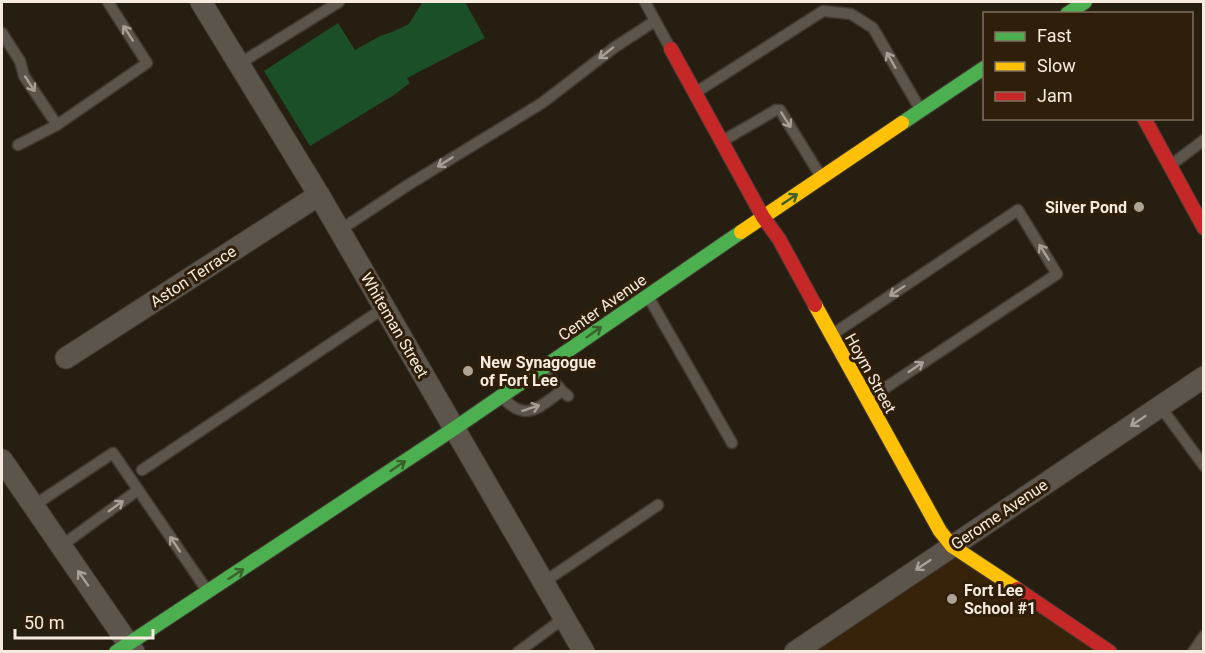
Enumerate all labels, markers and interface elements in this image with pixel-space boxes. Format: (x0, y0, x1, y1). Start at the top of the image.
legend (983, 12, 1193, 120)
one-way arrow (121, 24, 134, 41)
text: Fast (1037, 25, 1072, 46)
one-way arrow (599, 47, 615, 59)
one-way arrow (885, 52, 897, 69)
text: Slow (1037, 55, 1076, 76)
one-way arrow (24, 75, 36, 92)
text: Jam (1037, 85, 1073, 106)
one-way arrow (781, 111, 793, 128)
one-way arrow (437, 157, 454, 169)
one-way arrow (781, 193, 798, 205)
place label: Silver Pond (1045, 198, 1127, 217)
marker: Silver Pond (1132, 200, 1146, 214)
street label: Aston Terrace (147, 242, 240, 311)
one-way arrow (1037, 244, 1049, 261)
street label: Whiteman Street (357, 269, 432, 381)
street label: Center Avenue (555, 270, 650, 345)
one-way arrow (888, 285, 905, 298)
one-way arrow (585, 326, 602, 338)
street label: Hoym Street (841, 330, 900, 416)
place label: New Synagogue of Fort Lee (480, 353, 596, 390)
one-way arrow (907, 361, 924, 373)
marker: New Synagogue of Fort Lee (461, 364, 475, 378)
one-way arrow (521, 402, 540, 413)
one-way arrow (1130, 415, 1146, 427)
one-way arrow (389, 460, 406, 472)
street label: Gerome Avenue (947, 475, 1051, 554)
one-way arrow (108, 499, 124, 512)
one-way arrow (169, 536, 181, 552)
one-way arrow (916, 559, 932, 571)
one-way arrow (227, 567, 244, 580)
one-way arrow (77, 570, 89, 586)
place label: Fort Lee School #1 (964, 581, 1036, 618)
marker: Fort Lee School #1 (945, 592, 959, 606)
scale bar (15, 602, 153, 640)
text: 50 m (24, 612, 64, 633)

